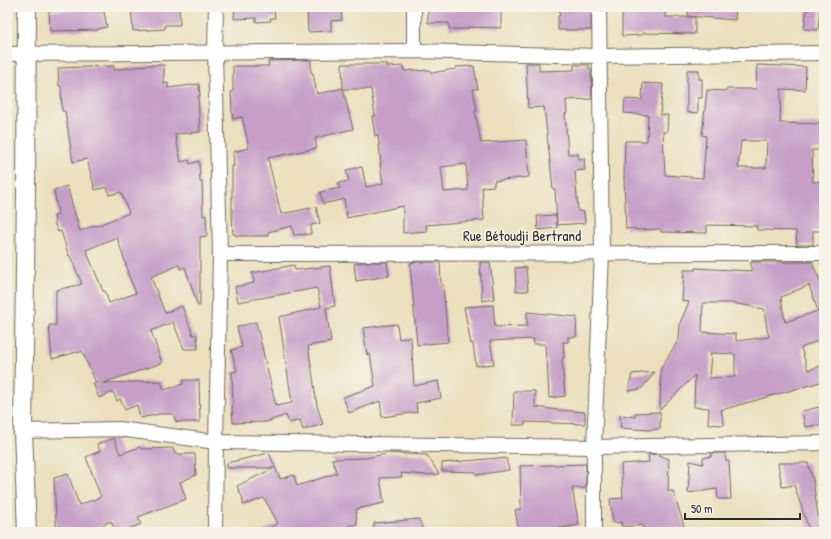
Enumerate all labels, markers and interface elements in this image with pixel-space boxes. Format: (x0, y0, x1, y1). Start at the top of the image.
street label: Rue Bétoudji Bertrand (463, 225, 581, 246)
scale bar (685, 495, 800, 521)
text: 50 m (691, 500, 712, 517)

